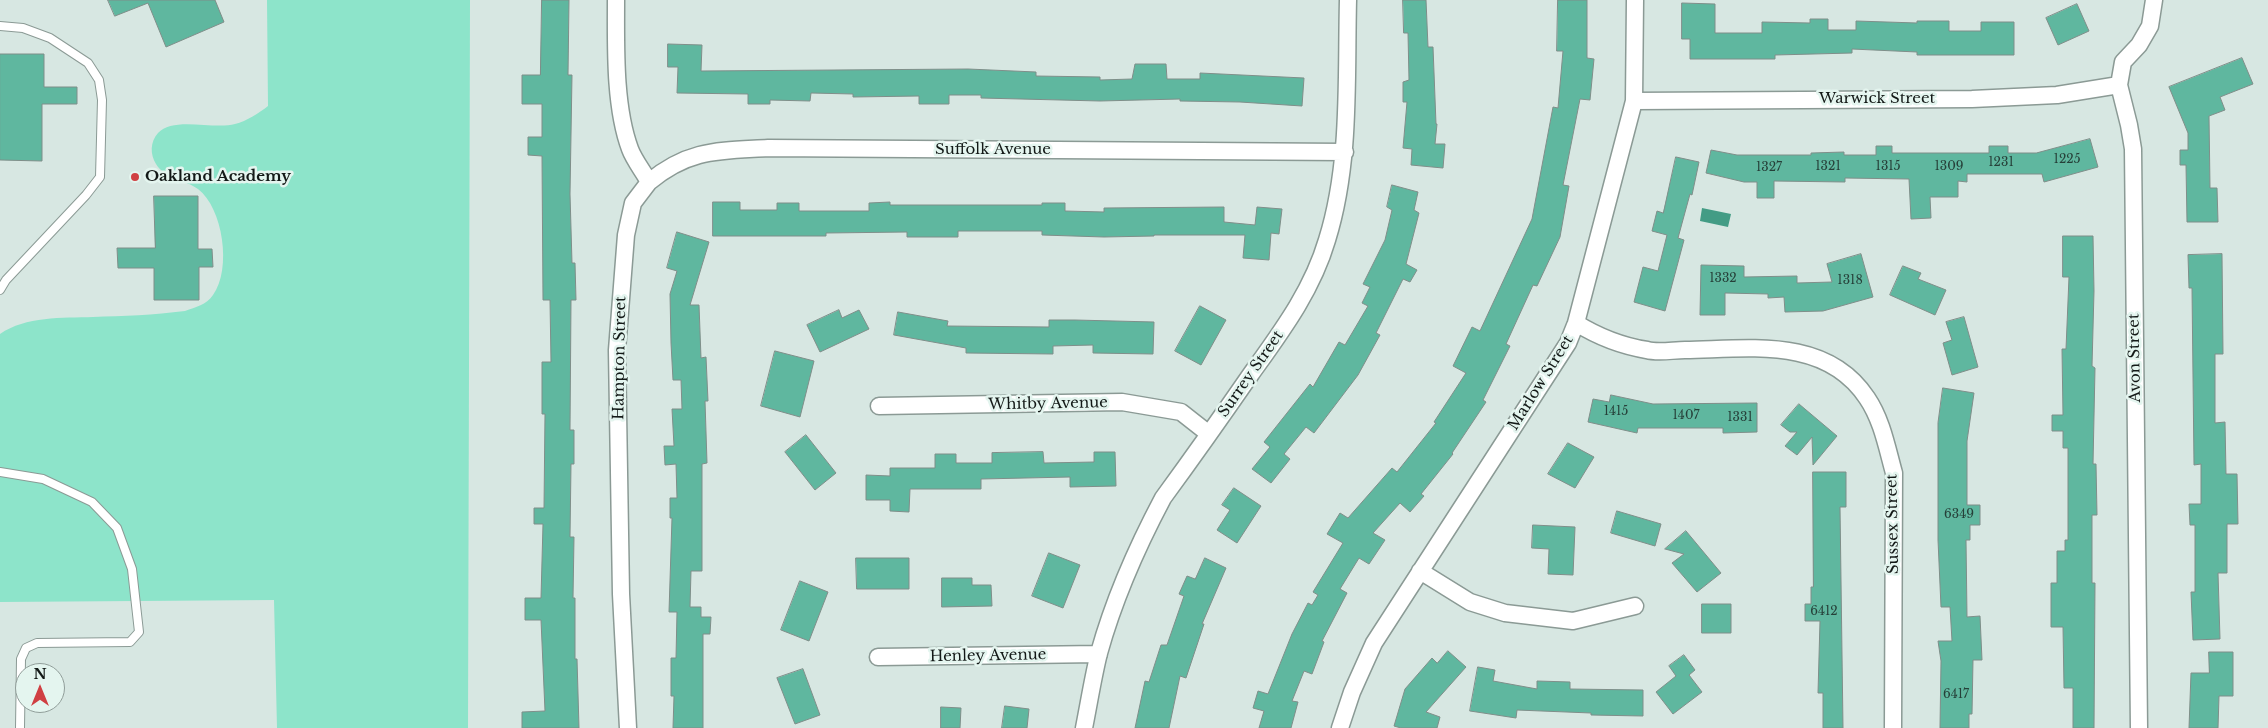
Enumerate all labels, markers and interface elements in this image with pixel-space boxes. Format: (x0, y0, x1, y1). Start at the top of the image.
street label: Warwick Street (1819, 90, 1935, 108)
street label: Suffolk Avenue (935, 141, 1051, 159)
house number: 1225 (2054, 153, 2080, 167)
house number: 1231 (1988, 156, 2014, 170)
house number: 1321 (1815, 160, 1841, 174)
house number: 1315 (1876, 160, 1900, 174)
house number: 1309 (1934, 160, 1964, 174)
house number: 1327 (1756, 161, 1782, 175)
place label: Oakland Academy (145, 168, 291, 186)
marker: Oakland Academy (129, 171, 141, 183)
house number: 1332 (1709, 272, 1737, 286)
house number: 1318 (1837, 274, 1863, 288)
street label: Hampton Street (610, 296, 630, 420)
street label: Avon Street (2125, 313, 2145, 403)
street label: Surrey Street (1215, 327, 1287, 421)
street label: Marlow Street (1505, 332, 1577, 434)
street label: Whitby Avenue (988, 394, 1108, 414)
house number: 1415 (1604, 405, 1628, 419)
house number: 1407 (1673, 409, 1699, 423)
house number: 1331 (1727, 411, 1753, 425)
street label: Sussex Street (1883, 474, 1903, 574)
house number: 6349 (1944, 508, 1974, 522)
house number: 6412 (1810, 605, 1838, 619)
street label: Henley Avenue (929, 646, 1047, 666)
north arrow (15, 663, 65, 713)
text: N (33, 665, 47, 683)
house number: 6417 (1943, 688, 1969, 702)

